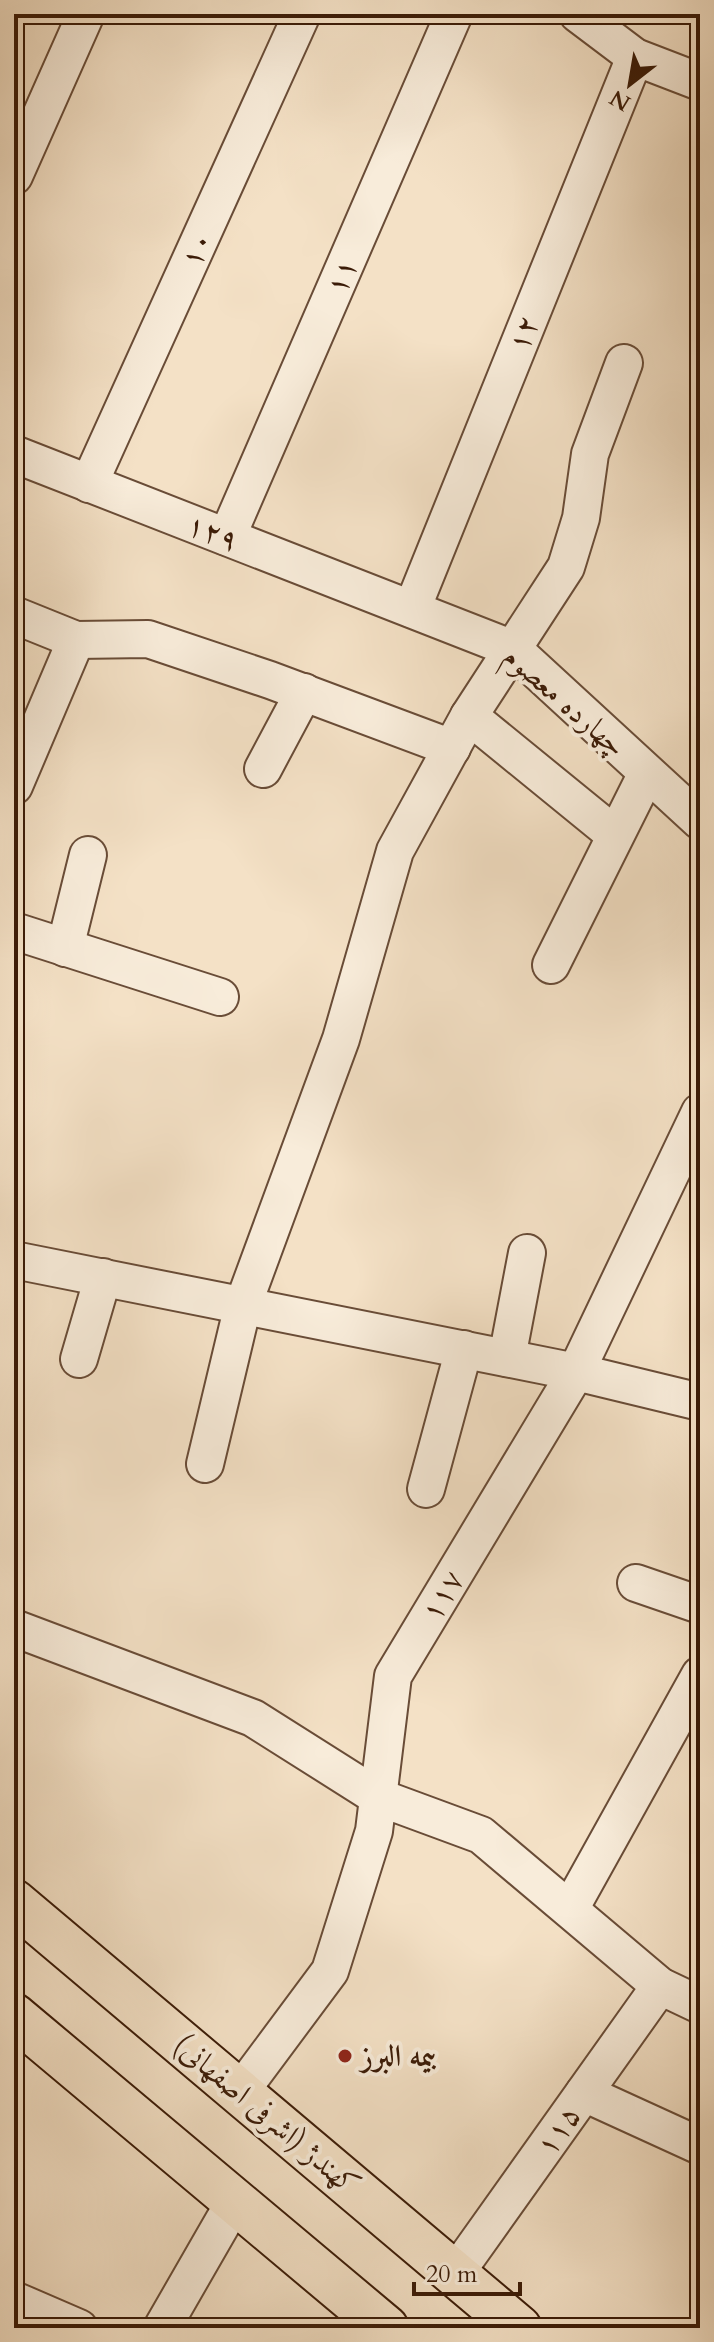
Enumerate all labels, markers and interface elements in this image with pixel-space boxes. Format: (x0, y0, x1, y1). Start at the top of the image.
north arrow (590, 44, 670, 124)
text: N (604, 83, 636, 118)
street label: ۱۰ (171, 225, 222, 274)
street label: ۱۱ (316, 252, 367, 300)
street label: ۱۲ (498, 309, 549, 357)
street label: ۱۲۹ (181, 504, 245, 561)
street label: چهارده معصوم (491, 636, 635, 770)
street label: ۱۱۷ (411, 1562, 474, 1628)
street label: کهندژ (اشرفی اصفهانی) (165, 2025, 369, 2206)
place label: بیمه البرز (358, 2036, 436, 2077)
marker: بیمه البرز (336, 2047, 354, 2065)
street label: ۱۱۵ (527, 2097, 590, 2164)
scale bar (414, 2246, 520, 2296)
text: 20 m (426, 2258, 478, 2291)

